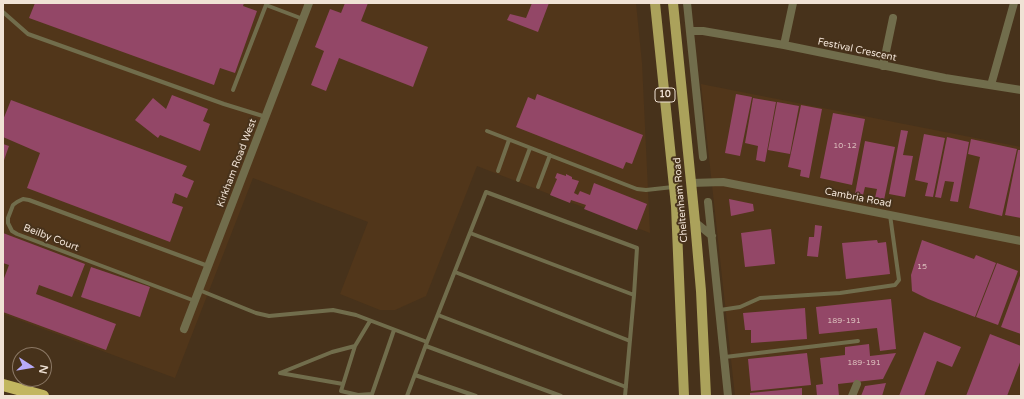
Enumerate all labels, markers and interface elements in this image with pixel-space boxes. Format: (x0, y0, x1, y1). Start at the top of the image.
street label: Festival Crescent (817, 36, 897, 64)
road number: 10 (655, 88, 675, 102)
street label: Kirkham Road West (215, 117, 259, 209)
house number: 10-12 (833, 141, 857, 151)
street label: Cheltenham Road (671, 157, 691, 243)
street label: Cambria Road (824, 186, 892, 210)
street label: Beilby Court (22, 222, 80, 254)
house number: 15 (917, 262, 927, 272)
house number: 189-191 (827, 316, 861, 326)
north arrow (12, 347, 52, 387)
house number: 189-191 (847, 358, 881, 368)
text: N (36, 364, 51, 375)

